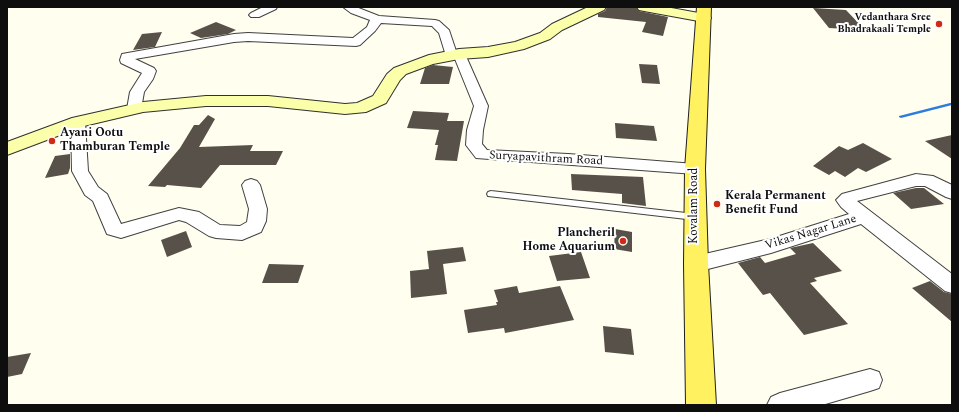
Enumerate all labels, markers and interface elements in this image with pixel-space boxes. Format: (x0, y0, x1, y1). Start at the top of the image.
place label: Vedanthara Sree Bhadrakaali Temple (838, 12, 931, 36)
marker: Vedanthara Sree Bhadrakaali Temple (934, 19, 944, 29)
place label: Ayani Ootu Thamburan Temple (60, 127, 170, 155)
marker: Ayani Ootu Thamburan Temple (47, 136, 57, 146)
street label: Suryapavithram Road (489, 149, 603, 169)
street label: Kovalam Road (688, 168, 702, 244)
place label: Kerala Permanent Benefit Fund (725, 190, 826, 218)
marker: Kerala Permanent Benefit Fund (712, 199, 722, 209)
street label: Vikas Nagar Lane (764, 212, 858, 254)
place label: Plancheril Home Aquarium (522, 227, 615, 255)
marker: Plancheril Home Aquarium (618, 236, 628, 246)

